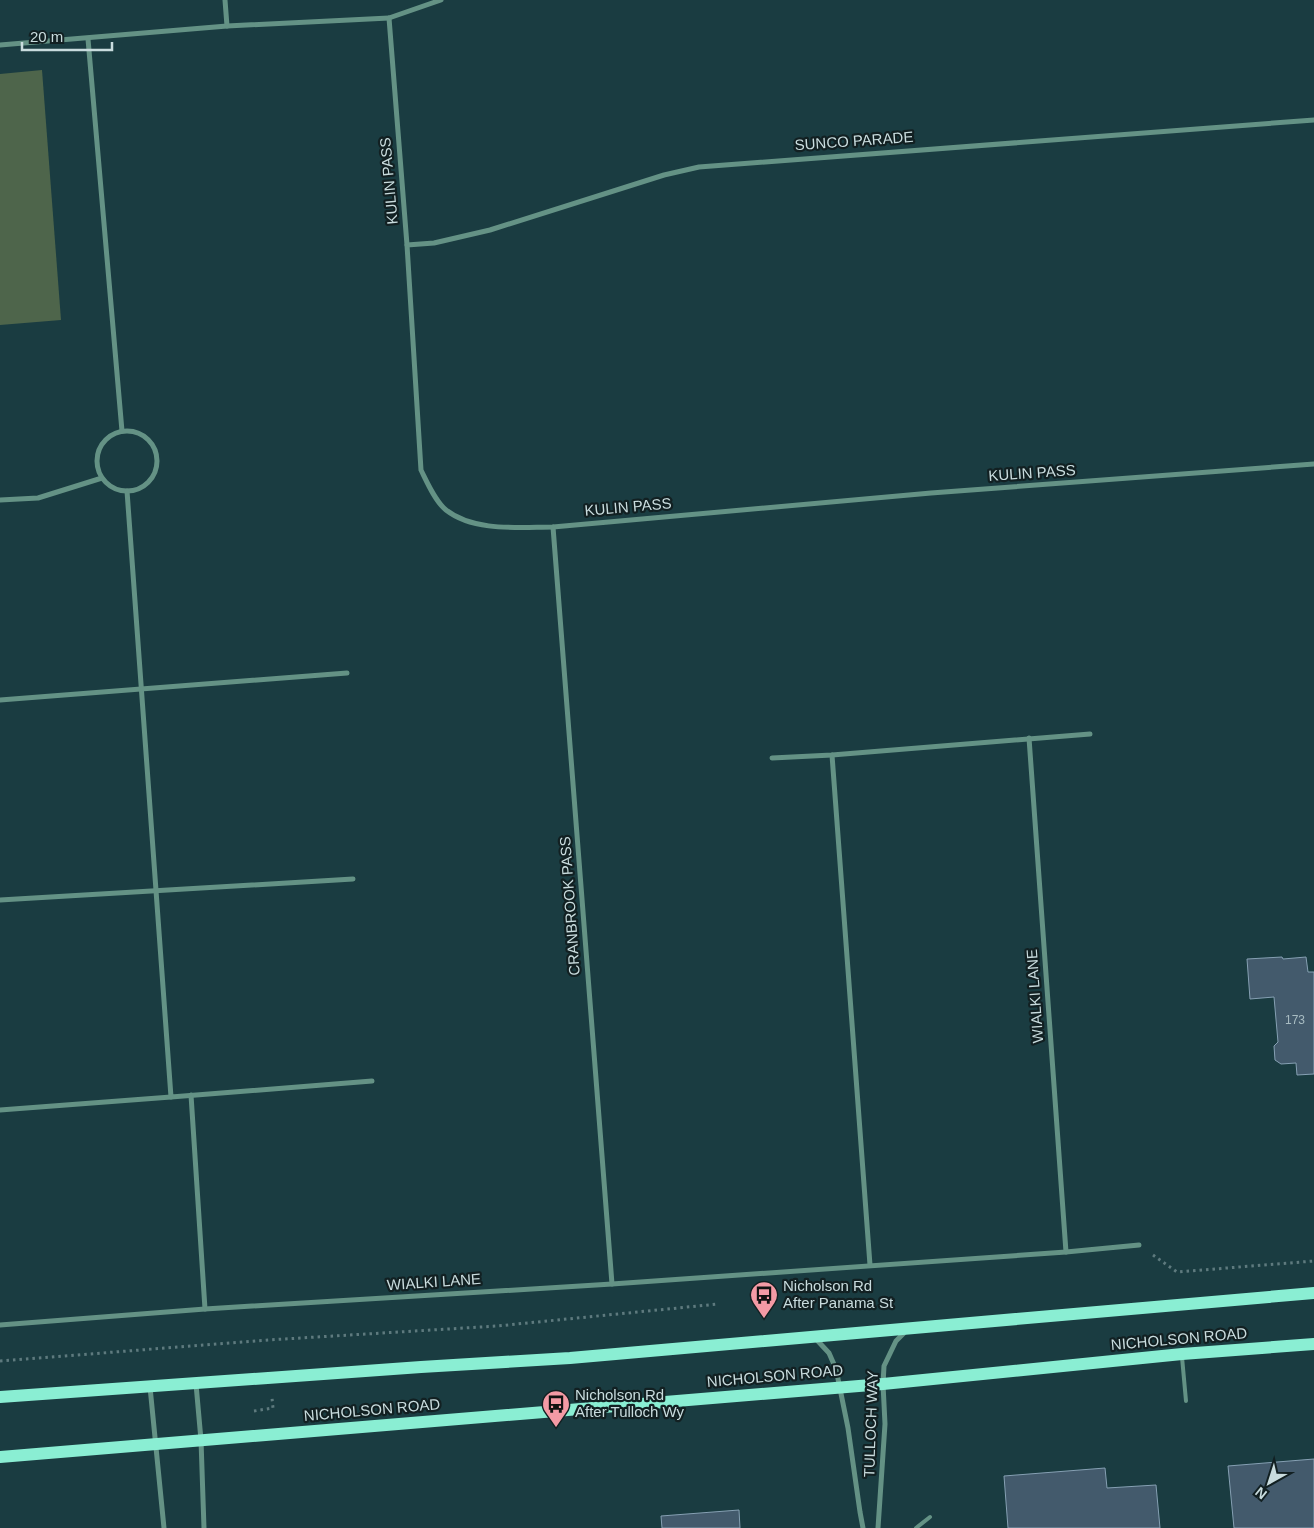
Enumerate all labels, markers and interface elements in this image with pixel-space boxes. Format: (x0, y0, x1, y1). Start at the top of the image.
scale bar (22, 20, 112, 52)
text: 20 m (30, 28, 63, 45)
street label: SUNCO PARADE (794, 128, 914, 153)
street label: KULIN PASS (376, 137, 401, 225)
street label: KULIN PASS (988, 461, 1076, 484)
street label: KULIN PASS (584, 494, 672, 519)
street label: CRANBROOK PASS (556, 836, 583, 976)
street label: WIALKI LANE (1023, 948, 1046, 1044)
house number: 173 (1285, 1013, 1305, 1027)
street label: WIALKI LANE (386, 1270, 482, 1293)
place label: Nicholson Rd After Panama St (783, 1277, 894, 1311)
bus stop icon: Nicholson Rd After Panama St (749, 1280, 779, 1319)
street label: NICHOLSON ROAD (1110, 1324, 1248, 1353)
street label: NICHOLSON ROAD (706, 1361, 844, 1390)
street label: TULLOCH WAY (860, 1370, 881, 1478)
place label: Nicholson Rd After Tulloch Wy (575, 1386, 685, 1420)
bus stop icon: Nicholson Rd After Tulloch Wy (541, 1389, 571, 1428)
street label: NICHOLSON ROAD (303, 1395, 441, 1424)
north arrow (1244, 1458, 1294, 1508)
text: N (1252, 1484, 1270, 1503)

